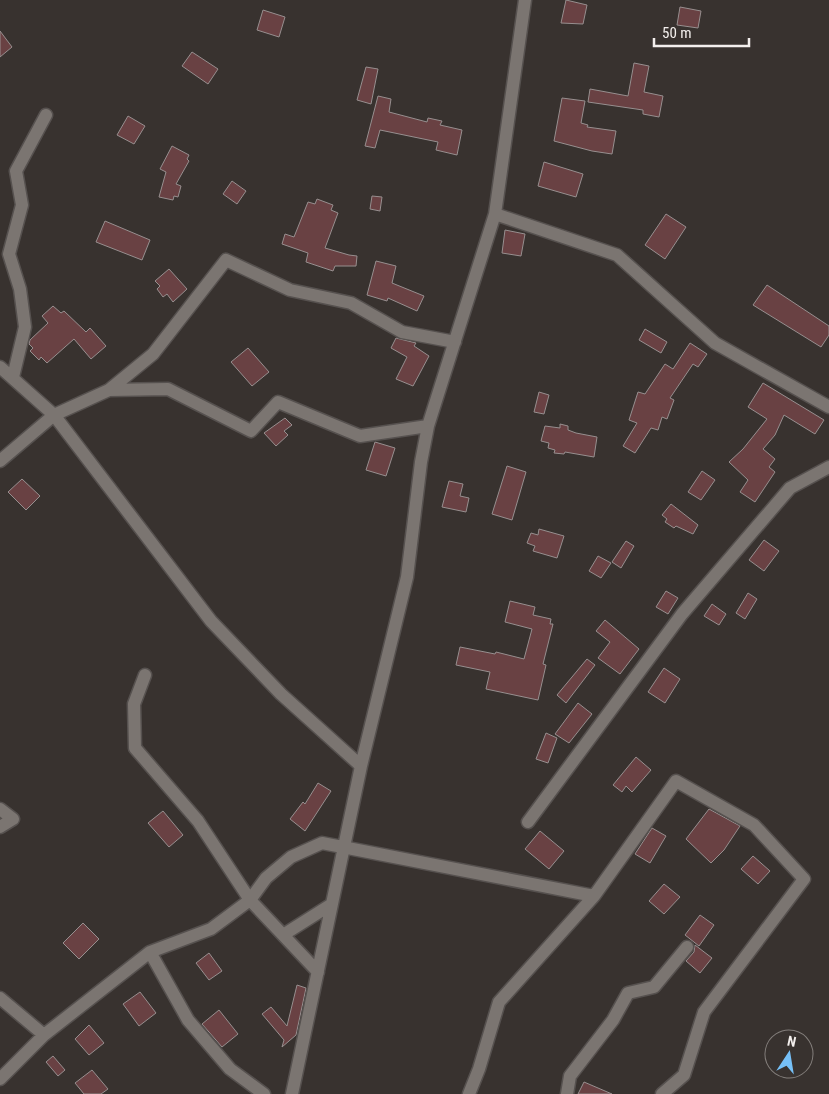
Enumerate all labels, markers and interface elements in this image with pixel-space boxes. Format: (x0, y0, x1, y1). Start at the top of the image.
scale bar (654, 15, 749, 47)
text: 50 m (662, 24, 692, 42)
north arrow (764, 1029, 814, 1079)
text: N (786, 1033, 798, 1050)

